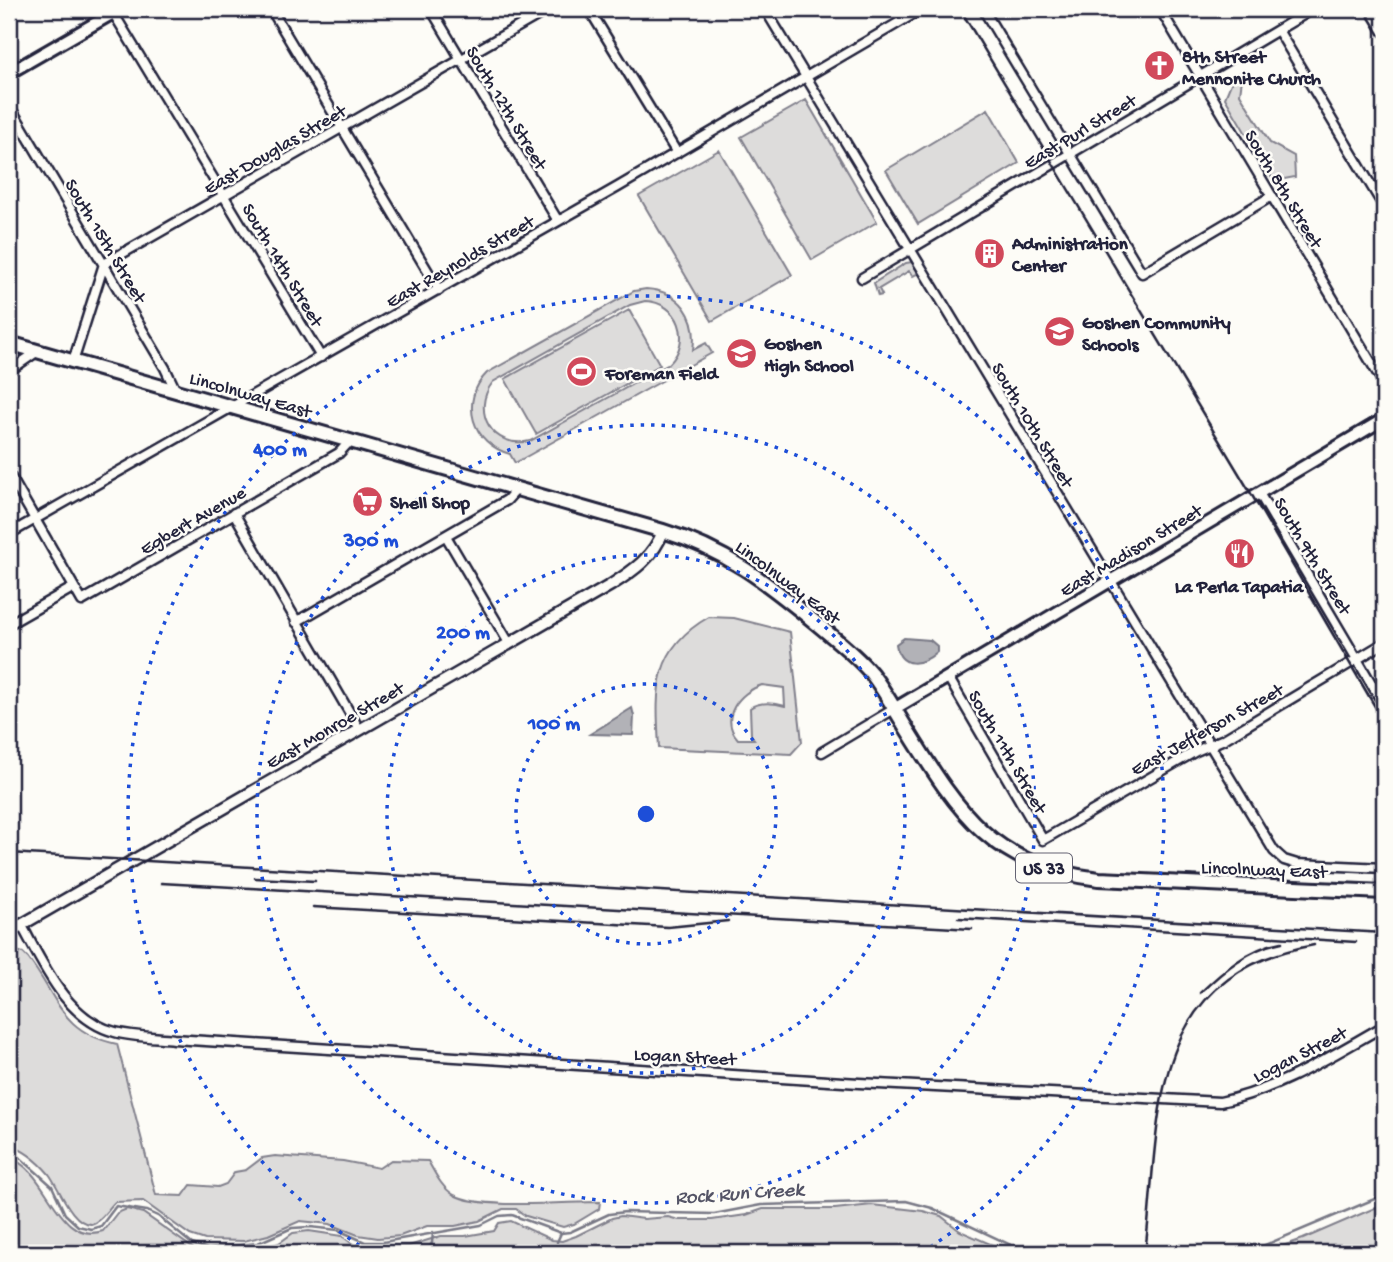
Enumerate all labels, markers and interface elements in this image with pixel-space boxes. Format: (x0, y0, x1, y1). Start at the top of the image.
street label: South 12th Street (459, 43, 552, 177)
place label: 8th Street Mennonite Church (1182, 47, 1322, 92)
church icon: 8th Street Mennonite Church (1142, 49, 1176, 83)
street label: East Purl Street (1020, 89, 1143, 176)
street label: East Douglas Street (201, 100, 353, 201)
street label: South 8th Street (1238, 127, 1327, 255)
street label: South 15th Street (58, 176, 151, 310)
street label: South 14th Street (235, 200, 328, 334)
street label: East Reynolds Street (383, 210, 541, 315)
place label: Administration Center (1011, 234, 1129, 279)
building icon: Administration Center (972, 236, 1006, 270)
place label: Goshen Community Schools (1082, 313, 1231, 358)
school or university icon: Goshen Community Schools (1042, 315, 1076, 349)
place label: Goshen High School (764, 334, 854, 379)
school or university icon: Goshen High School (724, 336, 758, 370)
sports icon: Foreman Field (565, 355, 599, 389)
street label: South 10th Street (985, 359, 1078, 494)
place label: Foreman Field (604, 364, 720, 387)
street label: Lincolnway East (186, 368, 316, 425)
text: 400 m (252, 439, 307, 464)
street label: Egbert Avenue (137, 482, 251, 562)
supermarket icon: Shell Shop (350, 484, 384, 518)
place label: Shell Shop (390, 493, 471, 516)
street label: South 9th Street (1267, 494, 1356, 622)
street label: East Madison Street (1057, 499, 1209, 603)
text: 300 m (343, 530, 398, 555)
street label: Lincolnway East (730, 537, 846, 632)
restaurant icon: La Perla Tapatia (1222, 537, 1256, 571)
place label: La Perla Tapatia (1175, 577, 1305, 600)
text: 200 m (436, 622, 490, 647)
street label: East Monroe Street (263, 677, 411, 776)
street label: East Jefferson Street (1127, 679, 1290, 783)
street label: South 11th Street (961, 687, 1052, 820)
text: 100 m (527, 713, 580, 738)
centre of rings (634, 802, 658, 826)
road number: US 33 (1016, 854, 1072, 882)
street label: Lincolnway East (1201, 858, 1329, 885)
street label: Logan Street (1250, 1022, 1353, 1090)
street label: Logan Street (633, 1044, 739, 1073)
water label: Rock Run Creek (674, 1178, 807, 1212)

